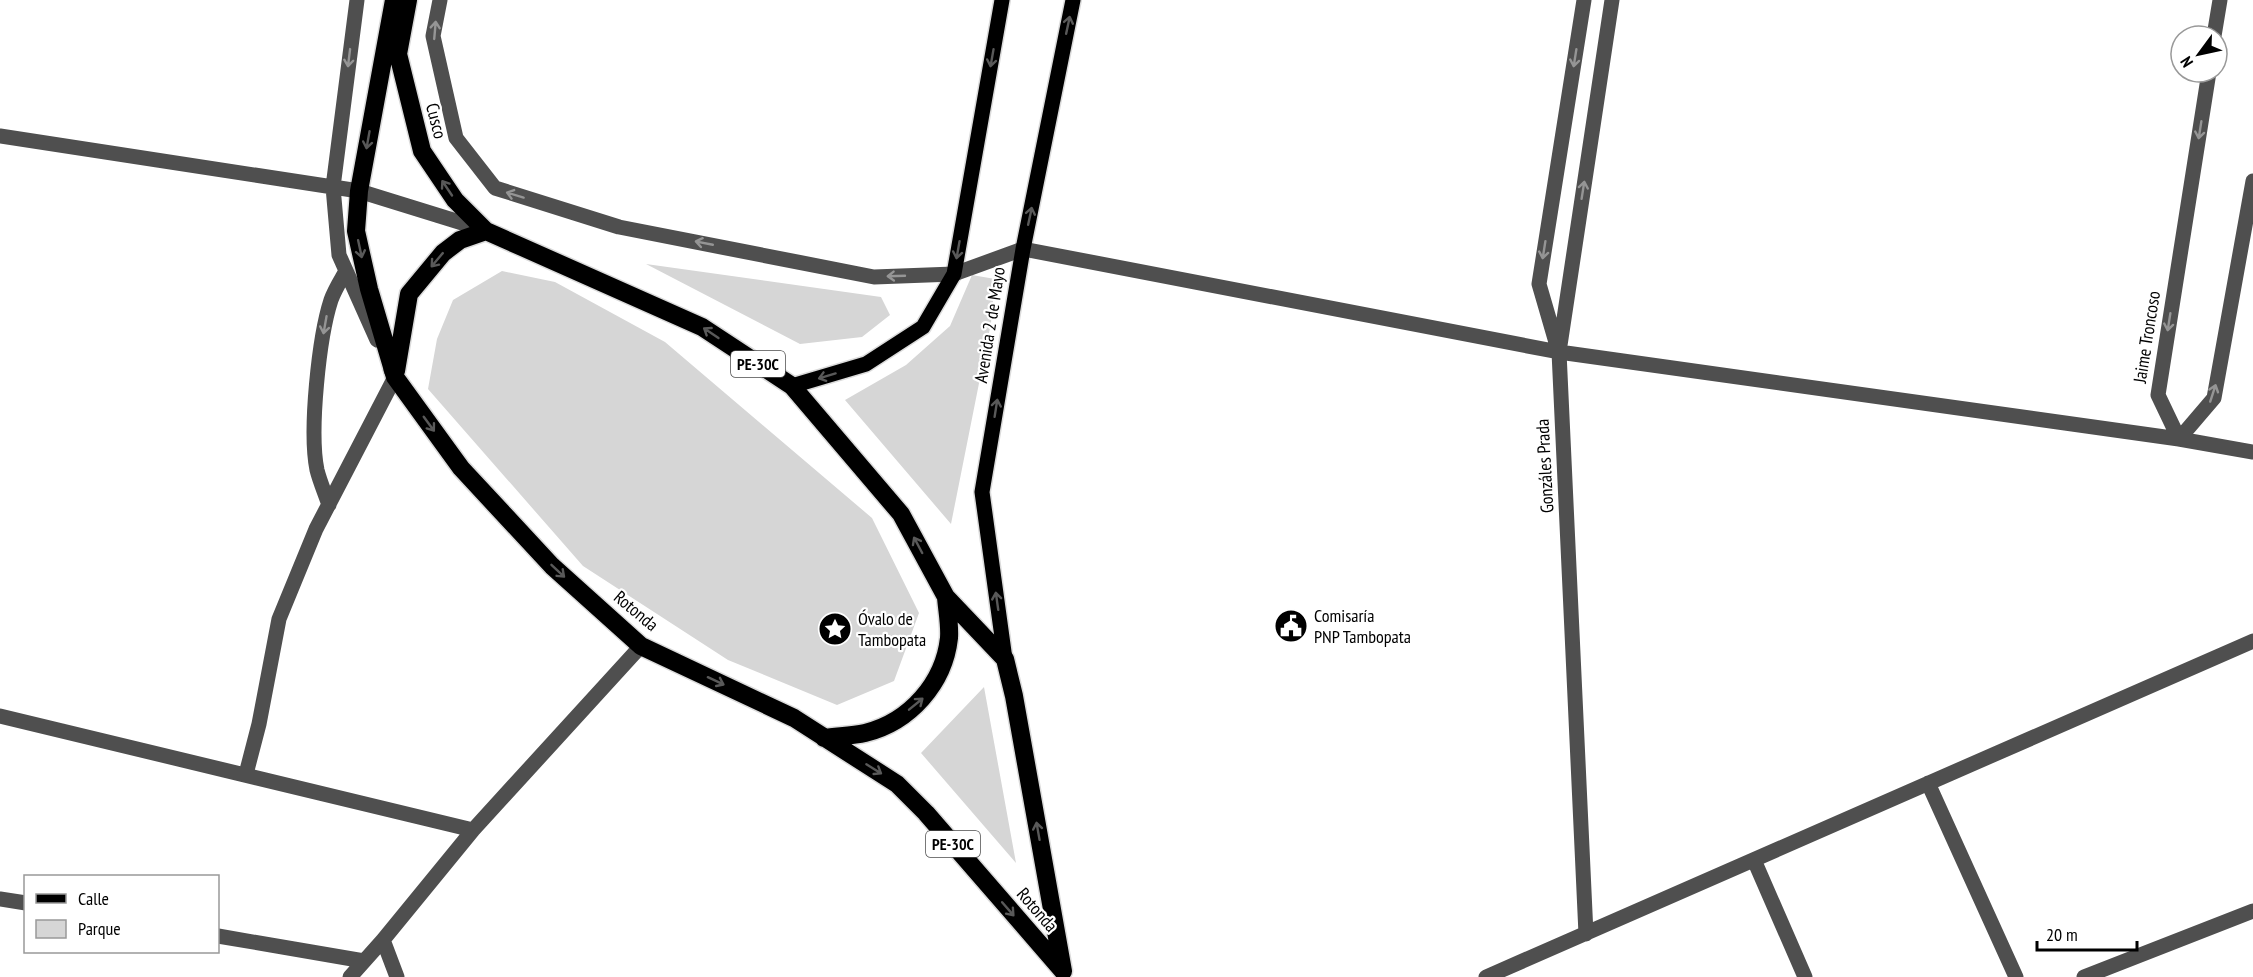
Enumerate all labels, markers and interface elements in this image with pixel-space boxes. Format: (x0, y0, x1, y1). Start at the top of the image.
one-way arrow (1063, 16, 1075, 35)
one-way arrow (430, 21, 441, 41)
north arrow (2169, 24, 2229, 84)
one-way arrow (986, 47, 997, 67)
one-way arrow (1569, 47, 1580, 67)
one-way arrow (343, 48, 354, 67)
text: N (2176, 53, 2197, 71)
street label: Cusco (421, 101, 452, 141)
one-way arrow (2194, 119, 2205, 139)
one-way arrow (362, 130, 373, 149)
one-way arrow (441, 180, 453, 197)
one-way arrow (1578, 181, 1589, 200)
one-way arrow (506, 188, 525, 199)
one-way arrow (1024, 207, 1036, 226)
one-way arrow (695, 237, 714, 249)
one-way arrow (355, 239, 366, 259)
one-way arrow (952, 239, 963, 259)
one-way arrow (1538, 240, 1549, 260)
one-way arrow (431, 252, 444, 268)
street label: Avenida 2 de Mayo (969, 265, 1010, 385)
one-way arrow (886, 270, 906, 282)
street label: Jaime Troncoso (2128, 289, 2165, 386)
one-way arrow (2164, 312, 2175, 332)
one-way arrow (319, 314, 330, 334)
one-way arrow (704, 327, 720, 339)
road number: PE-30C (731, 351, 785, 377)
one-way arrow (818, 371, 837, 382)
one-way arrow (2209, 384, 2220, 402)
one-way arrow (991, 399, 1002, 418)
one-way arrow (423, 416, 435, 432)
street label: Gonzáles Prada (1531, 418, 1558, 514)
one-way arrow (912, 537, 924, 554)
one-way arrow (550, 563, 565, 578)
street label: Rotonda (609, 585, 663, 636)
one-way arrow (991, 592, 1002, 611)
place label: Comisaría PNP Tambopata (1314, 604, 1411, 648)
place label: Óvalo de Tambopata (858, 607, 926, 651)
public building icon: Comisaría PNP Tambopata (1273, 608, 1309, 644)
place icon: Óvalo de Tambopata (817, 611, 853, 647)
one-way arrow (706, 676, 724, 687)
one-way arrow (908, 697, 924, 710)
one-way arrow (865, 763, 881, 775)
one-way arrow (1032, 822, 1043, 841)
road number: PE-30C (926, 831, 980, 857)
legend (24, 875, 219, 953)
street label: Rotonda (1012, 883, 1063, 937)
text: Calle (78, 887, 109, 910)
one-way arrow (1001, 901, 1015, 916)
scale bar (2037, 914, 2138, 952)
text: Parque (78, 917, 121, 940)
text: 20 m (2046, 923, 2078, 946)

